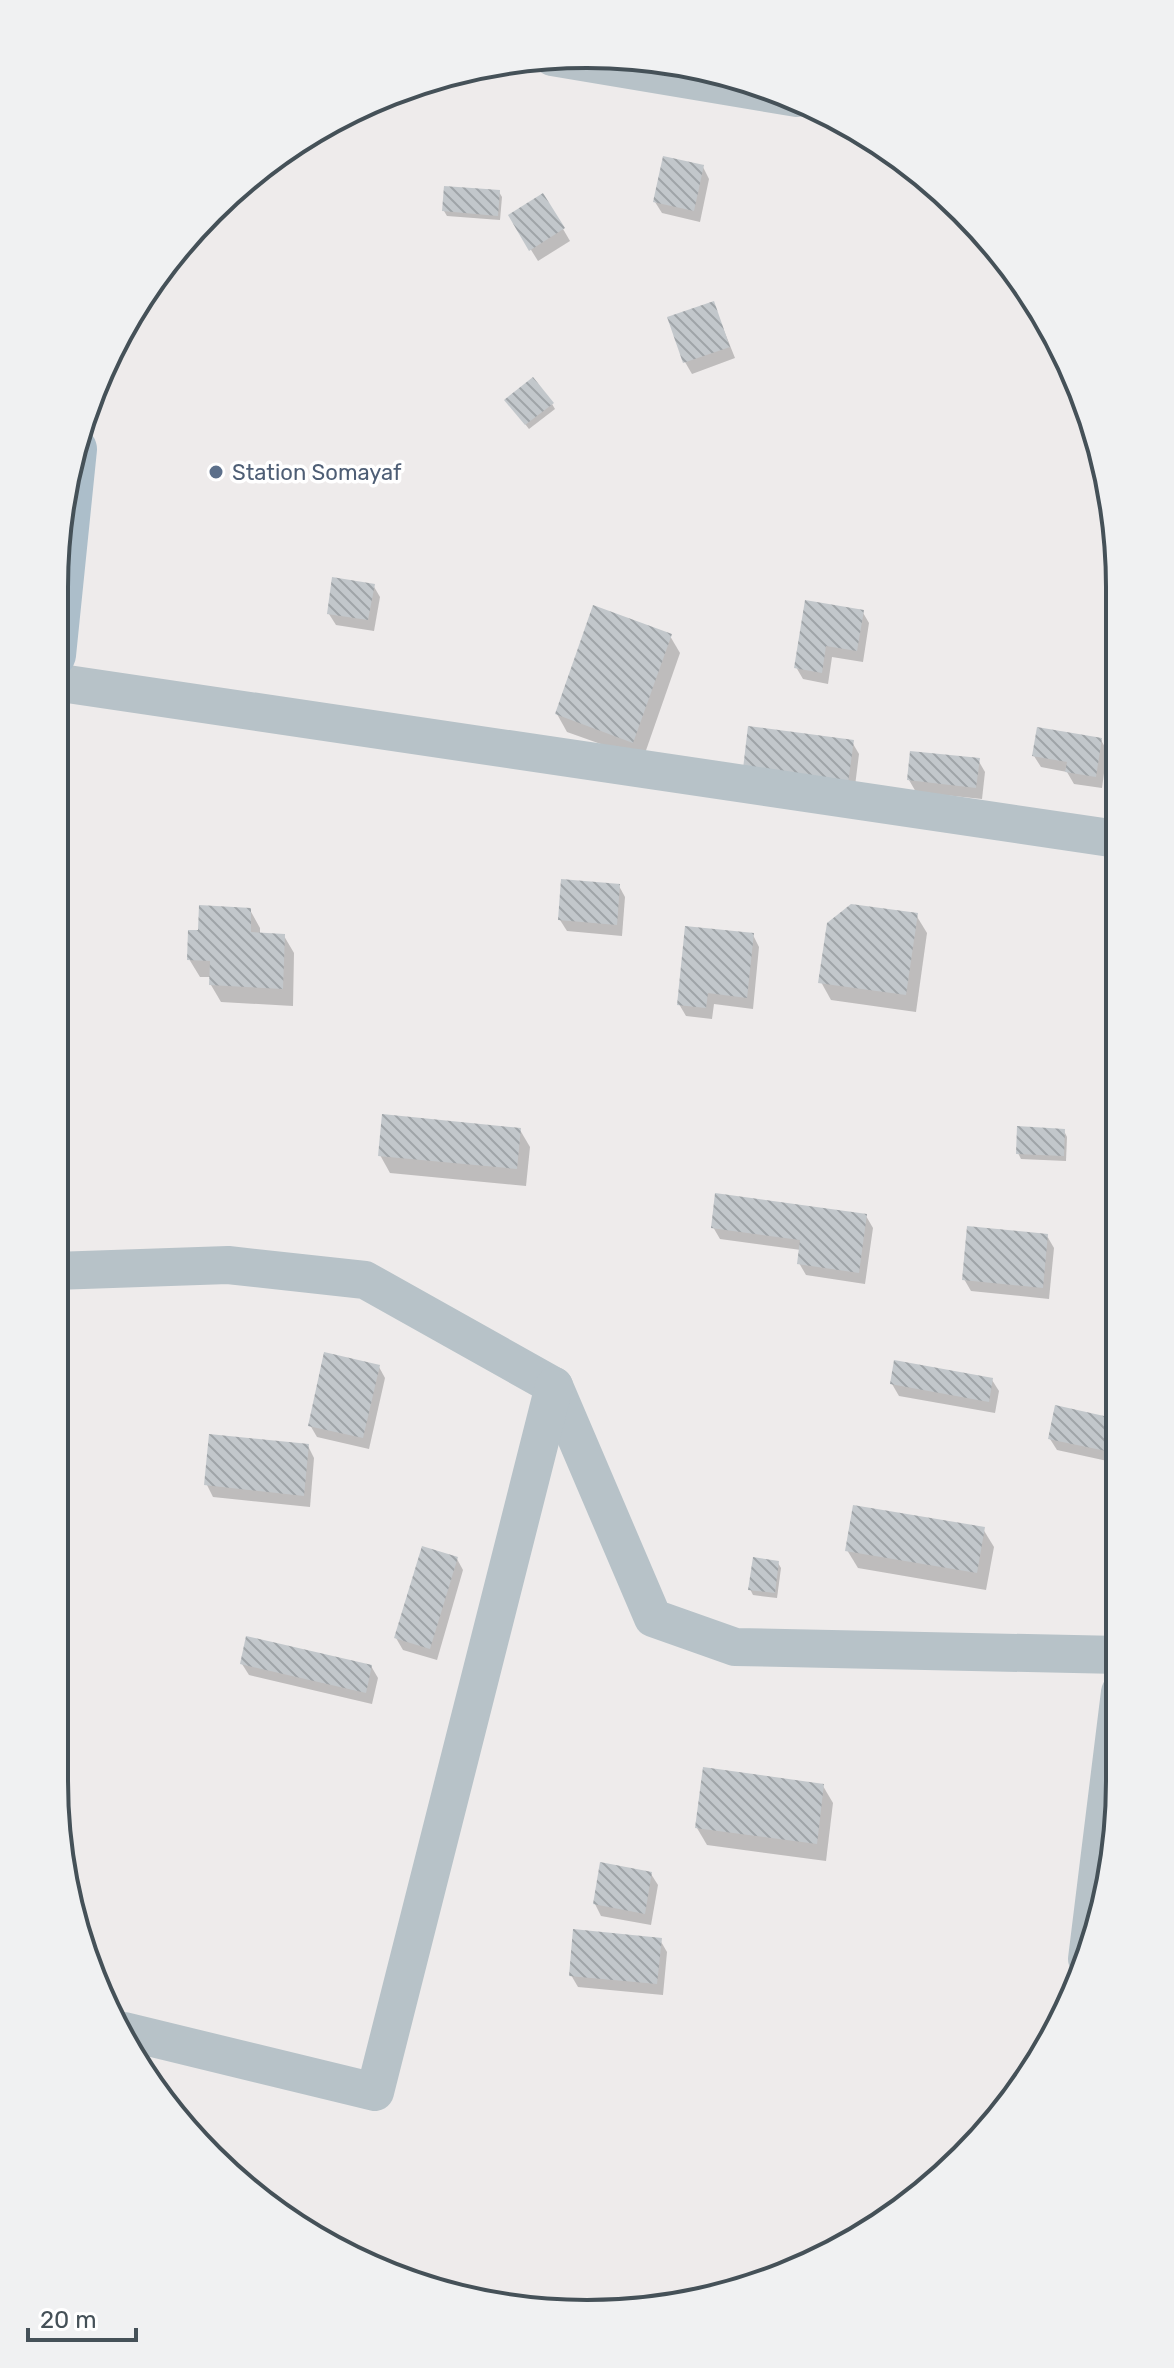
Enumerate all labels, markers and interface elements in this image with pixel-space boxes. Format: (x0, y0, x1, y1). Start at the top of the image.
place label: Station Somayaf (232, 459, 402, 486)
marker: Station Somayaf (207, 463, 225, 481)
scale bar (28, 2292, 136, 2342)
text: 20 m (40, 2306, 97, 2334)

